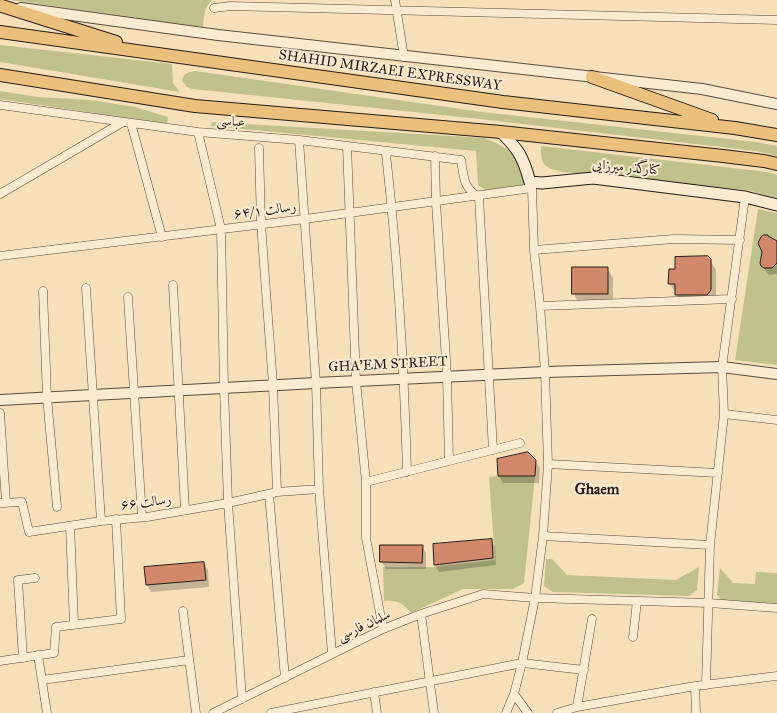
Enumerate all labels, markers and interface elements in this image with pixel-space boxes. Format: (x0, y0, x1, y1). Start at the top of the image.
street label: SHAHID MIRZAEI EXPRESSWAY (278, 47, 502, 95)
street label: عباسی (216, 113, 246, 131)
street label: کنارگذر میرزایی (591, 157, 661, 179)
street label: رسالت ۶۴/۱ (233, 199, 297, 223)
street label: GHA'EM STREET (328, 353, 448, 377)
district label: Ghaem (575, 481, 619, 499)
street label: رسالت ۶۶ (120, 492, 172, 514)
street label: سلمان فارسی (335, 606, 393, 646)

